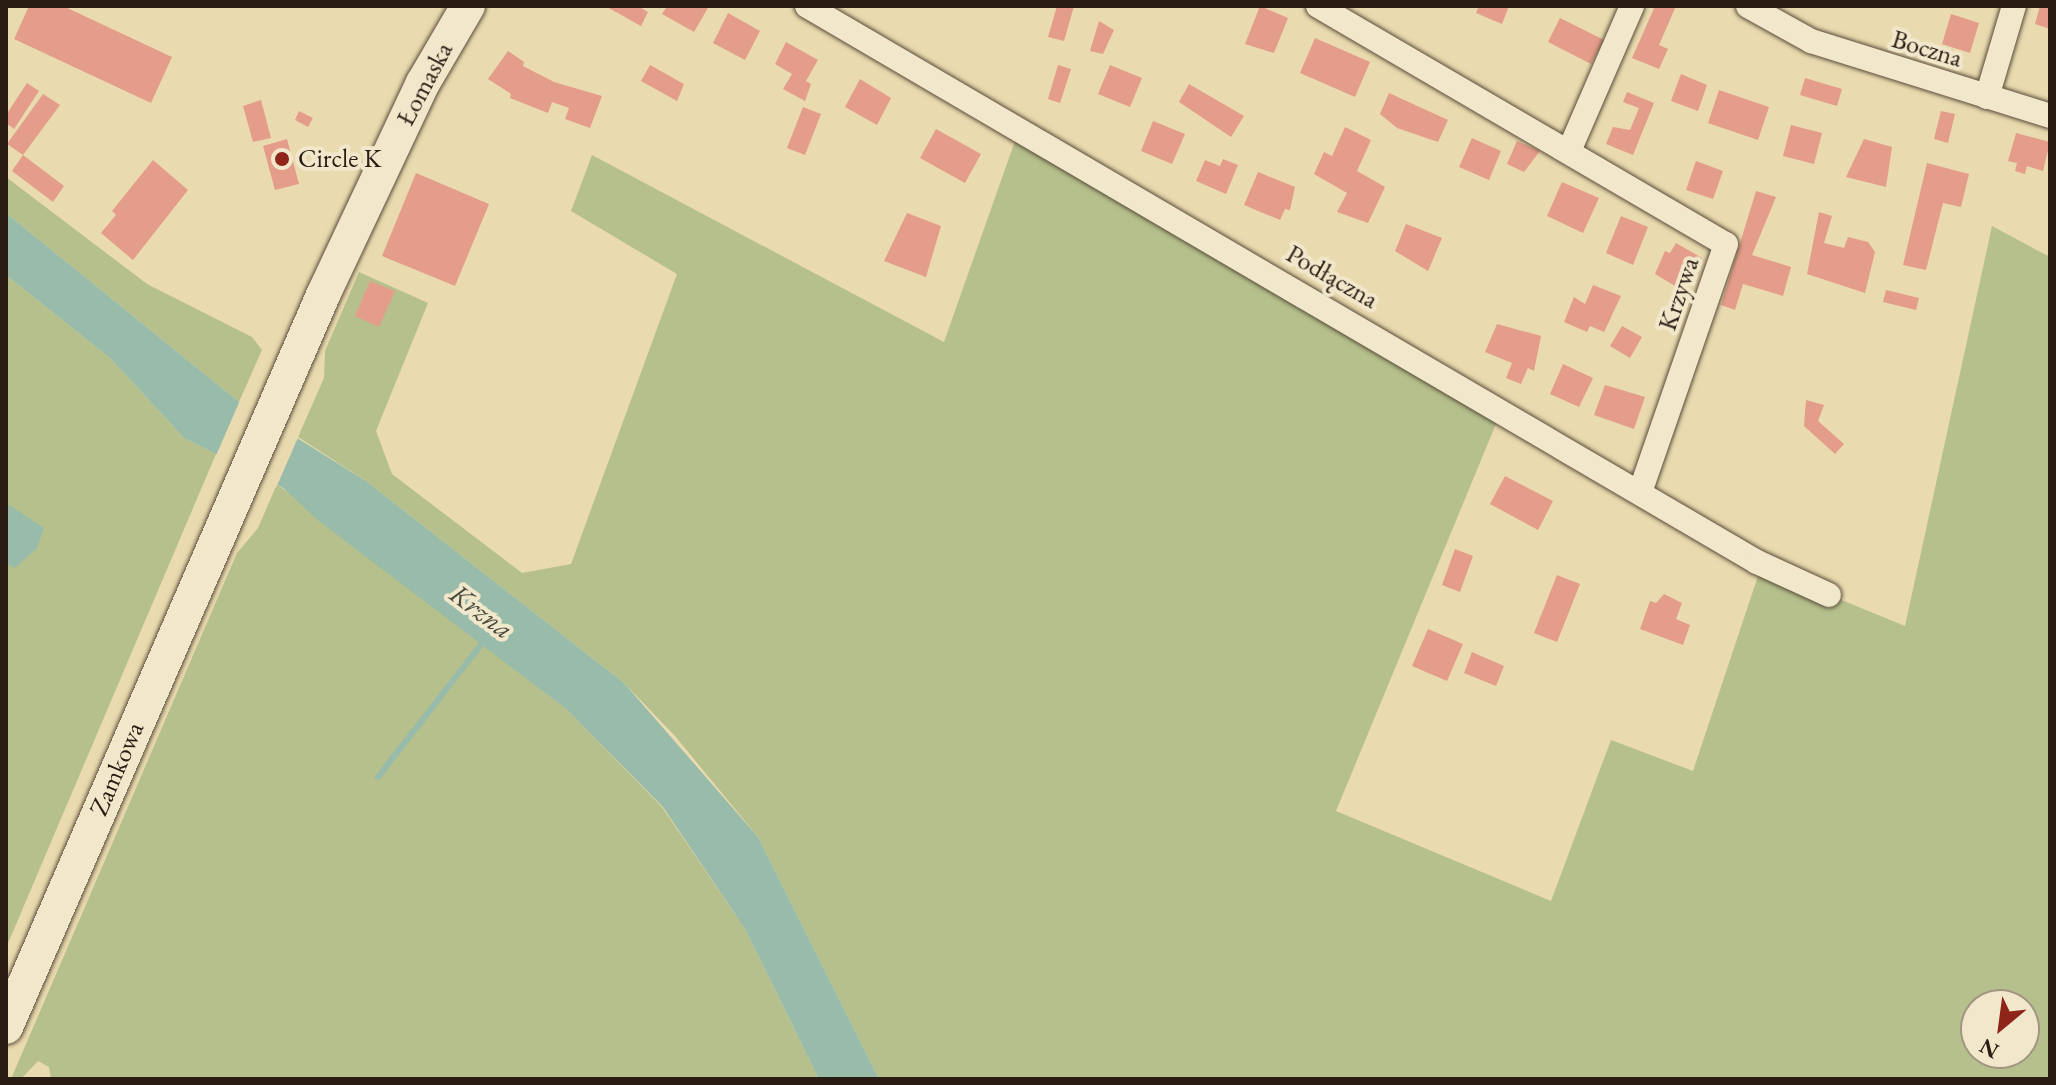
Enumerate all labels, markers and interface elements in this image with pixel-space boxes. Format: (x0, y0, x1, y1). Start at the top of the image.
street label: Boczna (1888, 24, 1966, 74)
street label: Łomaska (390, 37, 460, 131)
place label: Circle K (298, 143, 381, 175)
marker: Circle K (273, 150, 291, 168)
street label: Podłączna (1281, 238, 1383, 316)
street label: Krzywa (1652, 253, 1706, 335)
water label: Krzna (444, 576, 520, 646)
street label: Zamkowa (83, 717, 151, 821)
north arrow (1960, 989, 2040, 1069)
text: N (1974, 1032, 2004, 1066)

